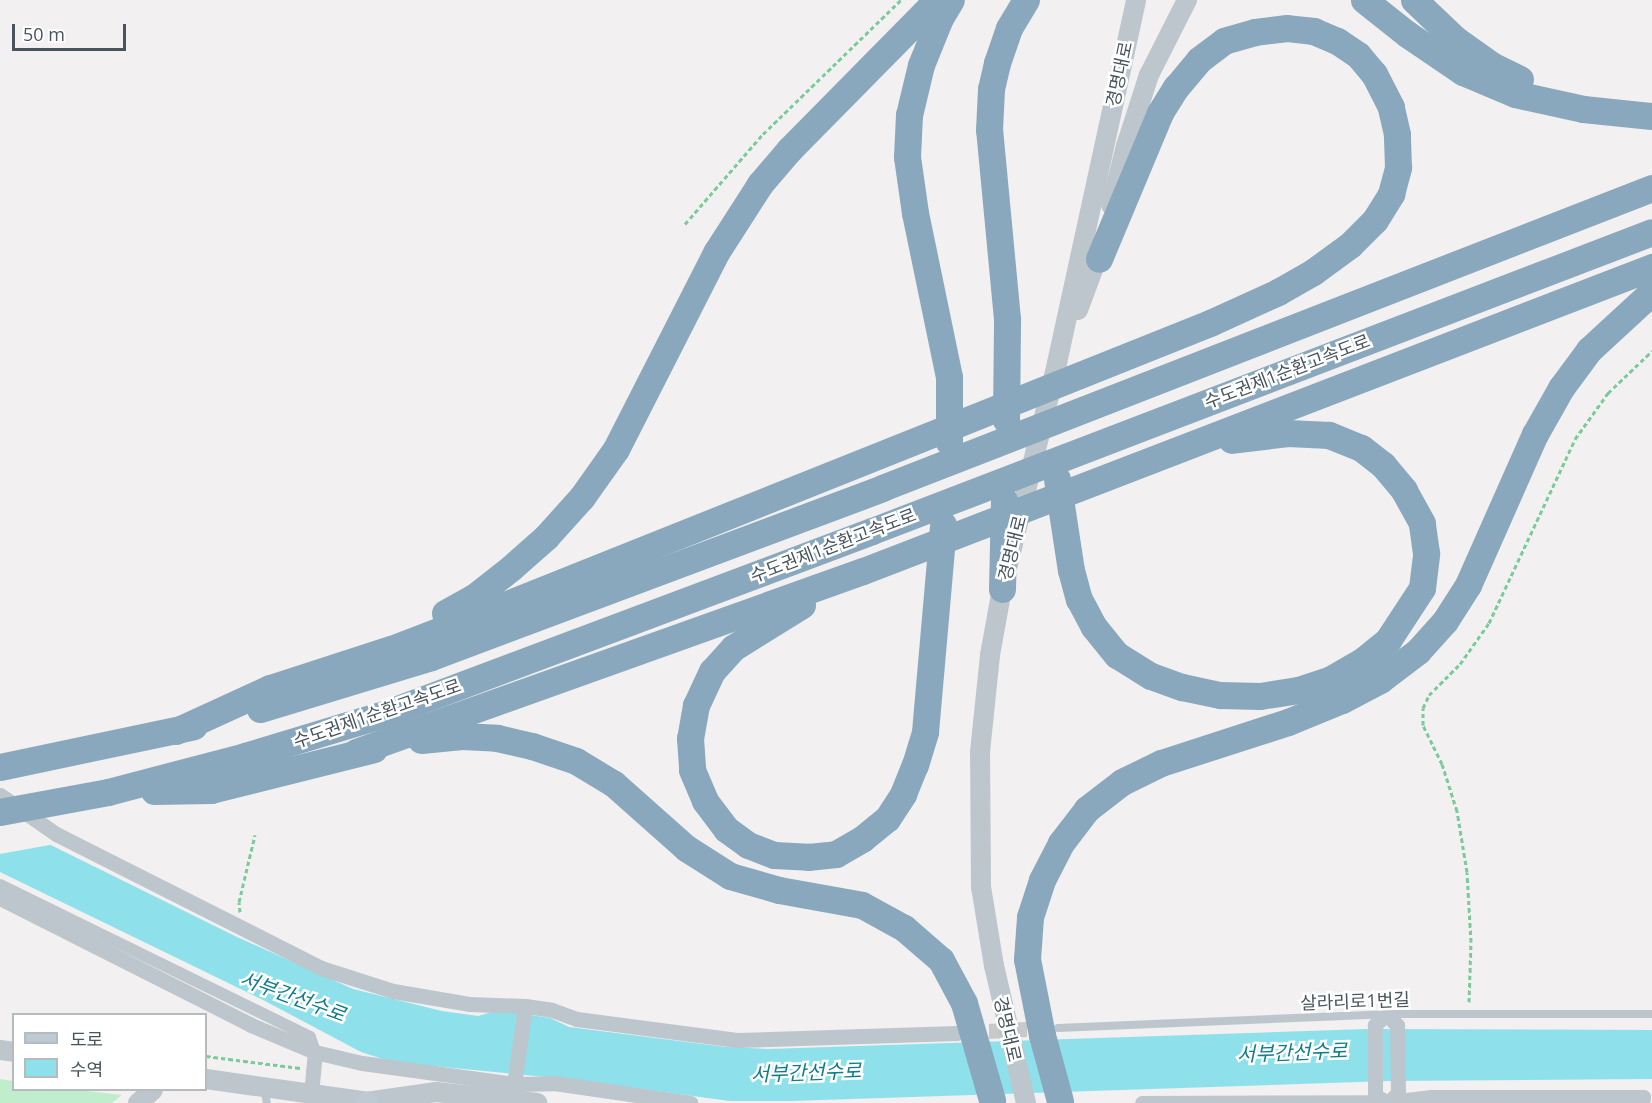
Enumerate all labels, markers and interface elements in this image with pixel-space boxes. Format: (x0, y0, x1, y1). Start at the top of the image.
scale bar (15, 12, 129, 50)
text: 50 m (23, 22, 65, 46)
street label: 경명대로 (1102, 39, 1136, 109)
street label: 수도권제1순환고속도로 (1201, 329, 1373, 413)
street label: 수도권제1순환고속도로 (747, 503, 919, 587)
street label: 경명대로 (994, 513, 1030, 583)
street label: 수도권제1순환고속도로 (290, 674, 464, 752)
water label: 서부간선수로 (237, 966, 349, 1026)
street label: 살라리로1번길 (1300, 988, 1410, 1014)
street label: 경명대로 (990, 994, 1026, 1064)
legend (12, 1013, 207, 1091)
text: 도로 (70, 1027, 103, 1051)
water label: 서부간선수로 (1236, 1038, 1348, 1066)
text: 수역 (70, 1057, 103, 1081)
water label: 서부간선수로 (750, 1058, 862, 1086)

